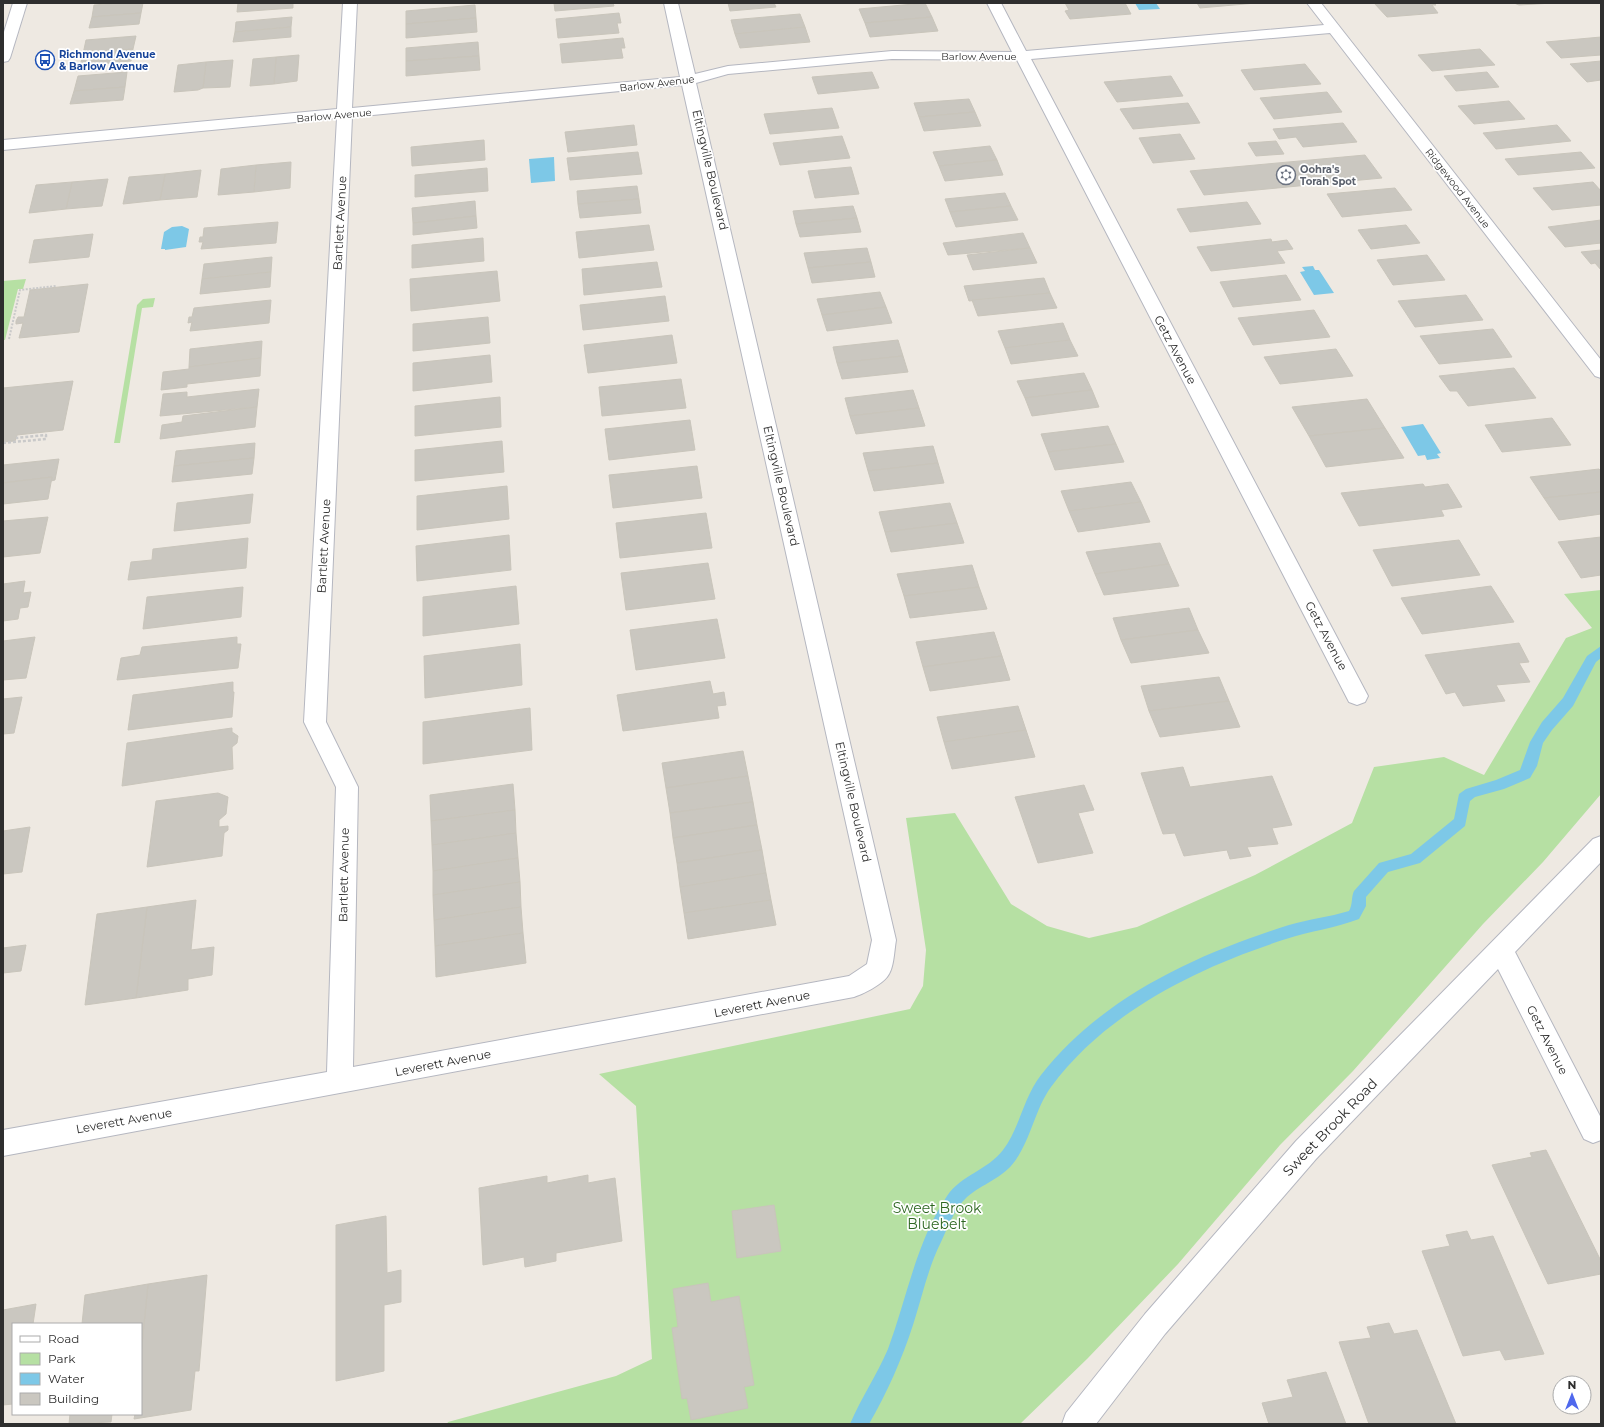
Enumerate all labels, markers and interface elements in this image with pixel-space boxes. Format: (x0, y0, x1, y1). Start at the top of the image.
place label: Richmond Avenue & Barlow Avenue (59, 48, 156, 73)
bus stop icon: Richmond Avenue & Barlow Avenue (34, 49, 56, 71)
street label: Barlow Avenue (941, 50, 1017, 63)
street label: Barlow Avenue (619, 72, 695, 95)
street label: Barlow Avenue (296, 106, 372, 125)
street label: Eltingville Boulevard (689, 108, 732, 232)
street label: Ridgewood Avenue (1422, 146, 1493, 231)
place label: Oohra's Torah Spot (1300, 163, 1357, 188)
synagogue icon: Oohra's Torah Spot (1275, 164, 1297, 186)
street label: Bartlett Avenue (330, 175, 349, 271)
street label: Getz Avenue (1151, 313, 1200, 387)
street label: Eltingville Boulevard (760, 424, 803, 548)
street label: Bartlett Avenue (314, 498, 333, 594)
street label: Getz Avenue (1302, 599, 1351, 673)
street label: Eltingville Boulevard (832, 740, 875, 864)
street label: Bartlett Avenue (335, 828, 352, 922)
street label: Leverett Avenue (713, 987, 811, 1020)
street label: Getz Avenue (1524, 1003, 1571, 1077)
street label: Leverett Avenue (394, 1046, 492, 1079)
street label: Sweet Brook Road (1279, 1074, 1381, 1180)
street label: Leverett Avenue (75, 1105, 173, 1136)
park label: Sweet Brook Bluebelt (893, 1199, 982, 1233)
legend (12, 1323, 142, 1415)
text: Road (48, 1331, 79, 1346)
text: Park (48, 1351, 76, 1366)
text: Water (48, 1371, 85, 1386)
north arrow (1552, 1375, 1592, 1415)
text: N (1568, 1378, 1576, 1392)
text: Building (48, 1391, 99, 1406)

